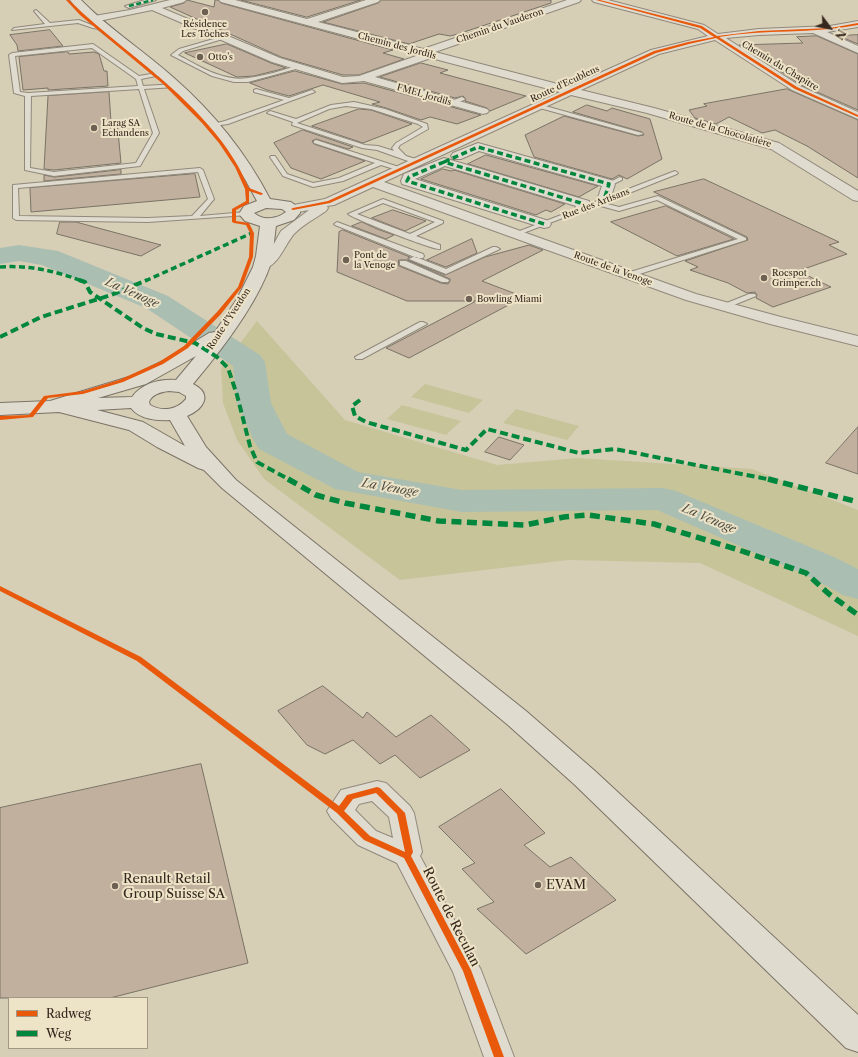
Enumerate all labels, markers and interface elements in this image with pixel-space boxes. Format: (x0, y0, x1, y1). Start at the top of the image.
street label: Chemin du Vauderon (455, 6, 545, 46)
marker: Résidence Les Tôches (200, 7, 210, 17)
north arrow (810, 8, 850, 48)
place label: Résidence Les Tôches (181, 19, 229, 40)
text: N (832, 27, 849, 42)
street label: Chemin des Jordils (357, 30, 437, 62)
street label: Chemin du Chapitre (740, 39, 820, 93)
marker: Otto's (195, 52, 205, 62)
place label: Otto's (208, 52, 233, 62)
street label: Route d'Ecublens (529, 63, 601, 105)
street label: FMEL Jordils (395, 82, 453, 108)
street label: Route de la Chocolatière (667, 110, 773, 150)
place label: Larag SA Echandens (102, 118, 149, 139)
marker: Larag SA Echandens (89, 123, 99, 133)
street label: Rue des Artisans (561, 186, 631, 222)
place label: Pont de la Venoge (354, 250, 395, 271)
street label: Route de la Venoge (572, 250, 654, 288)
marker: Pont de la Venoge (341, 255, 351, 265)
place label: Rocspot Grimper.ch (772, 268, 821, 289)
marker: Rocspot Grimper.ch (759, 273, 769, 283)
water label: La Venoge (103, 275, 161, 311)
street label: Route d'Yverdon (205, 286, 253, 352)
marker: Bowling Miami (464, 294, 474, 304)
place label: Bowling Miami (477, 294, 542, 304)
water label: La Venoge (361, 476, 419, 500)
water label: La Venoge (680, 501, 738, 537)
street label: Route de Reculan (419, 865, 483, 969)
place label: Renault Retail Group Suisse SA (123, 871, 225, 902)
place label: EVAM (546, 877, 586, 893)
marker: EVAM (533, 880, 543, 890)
marker: Renault Retail Group Suisse SA (110, 881, 120, 891)
legend (8, 997, 148, 1049)
text: Radweg (46, 1006, 91, 1021)
text: Weg (46, 1026, 71, 1041)

